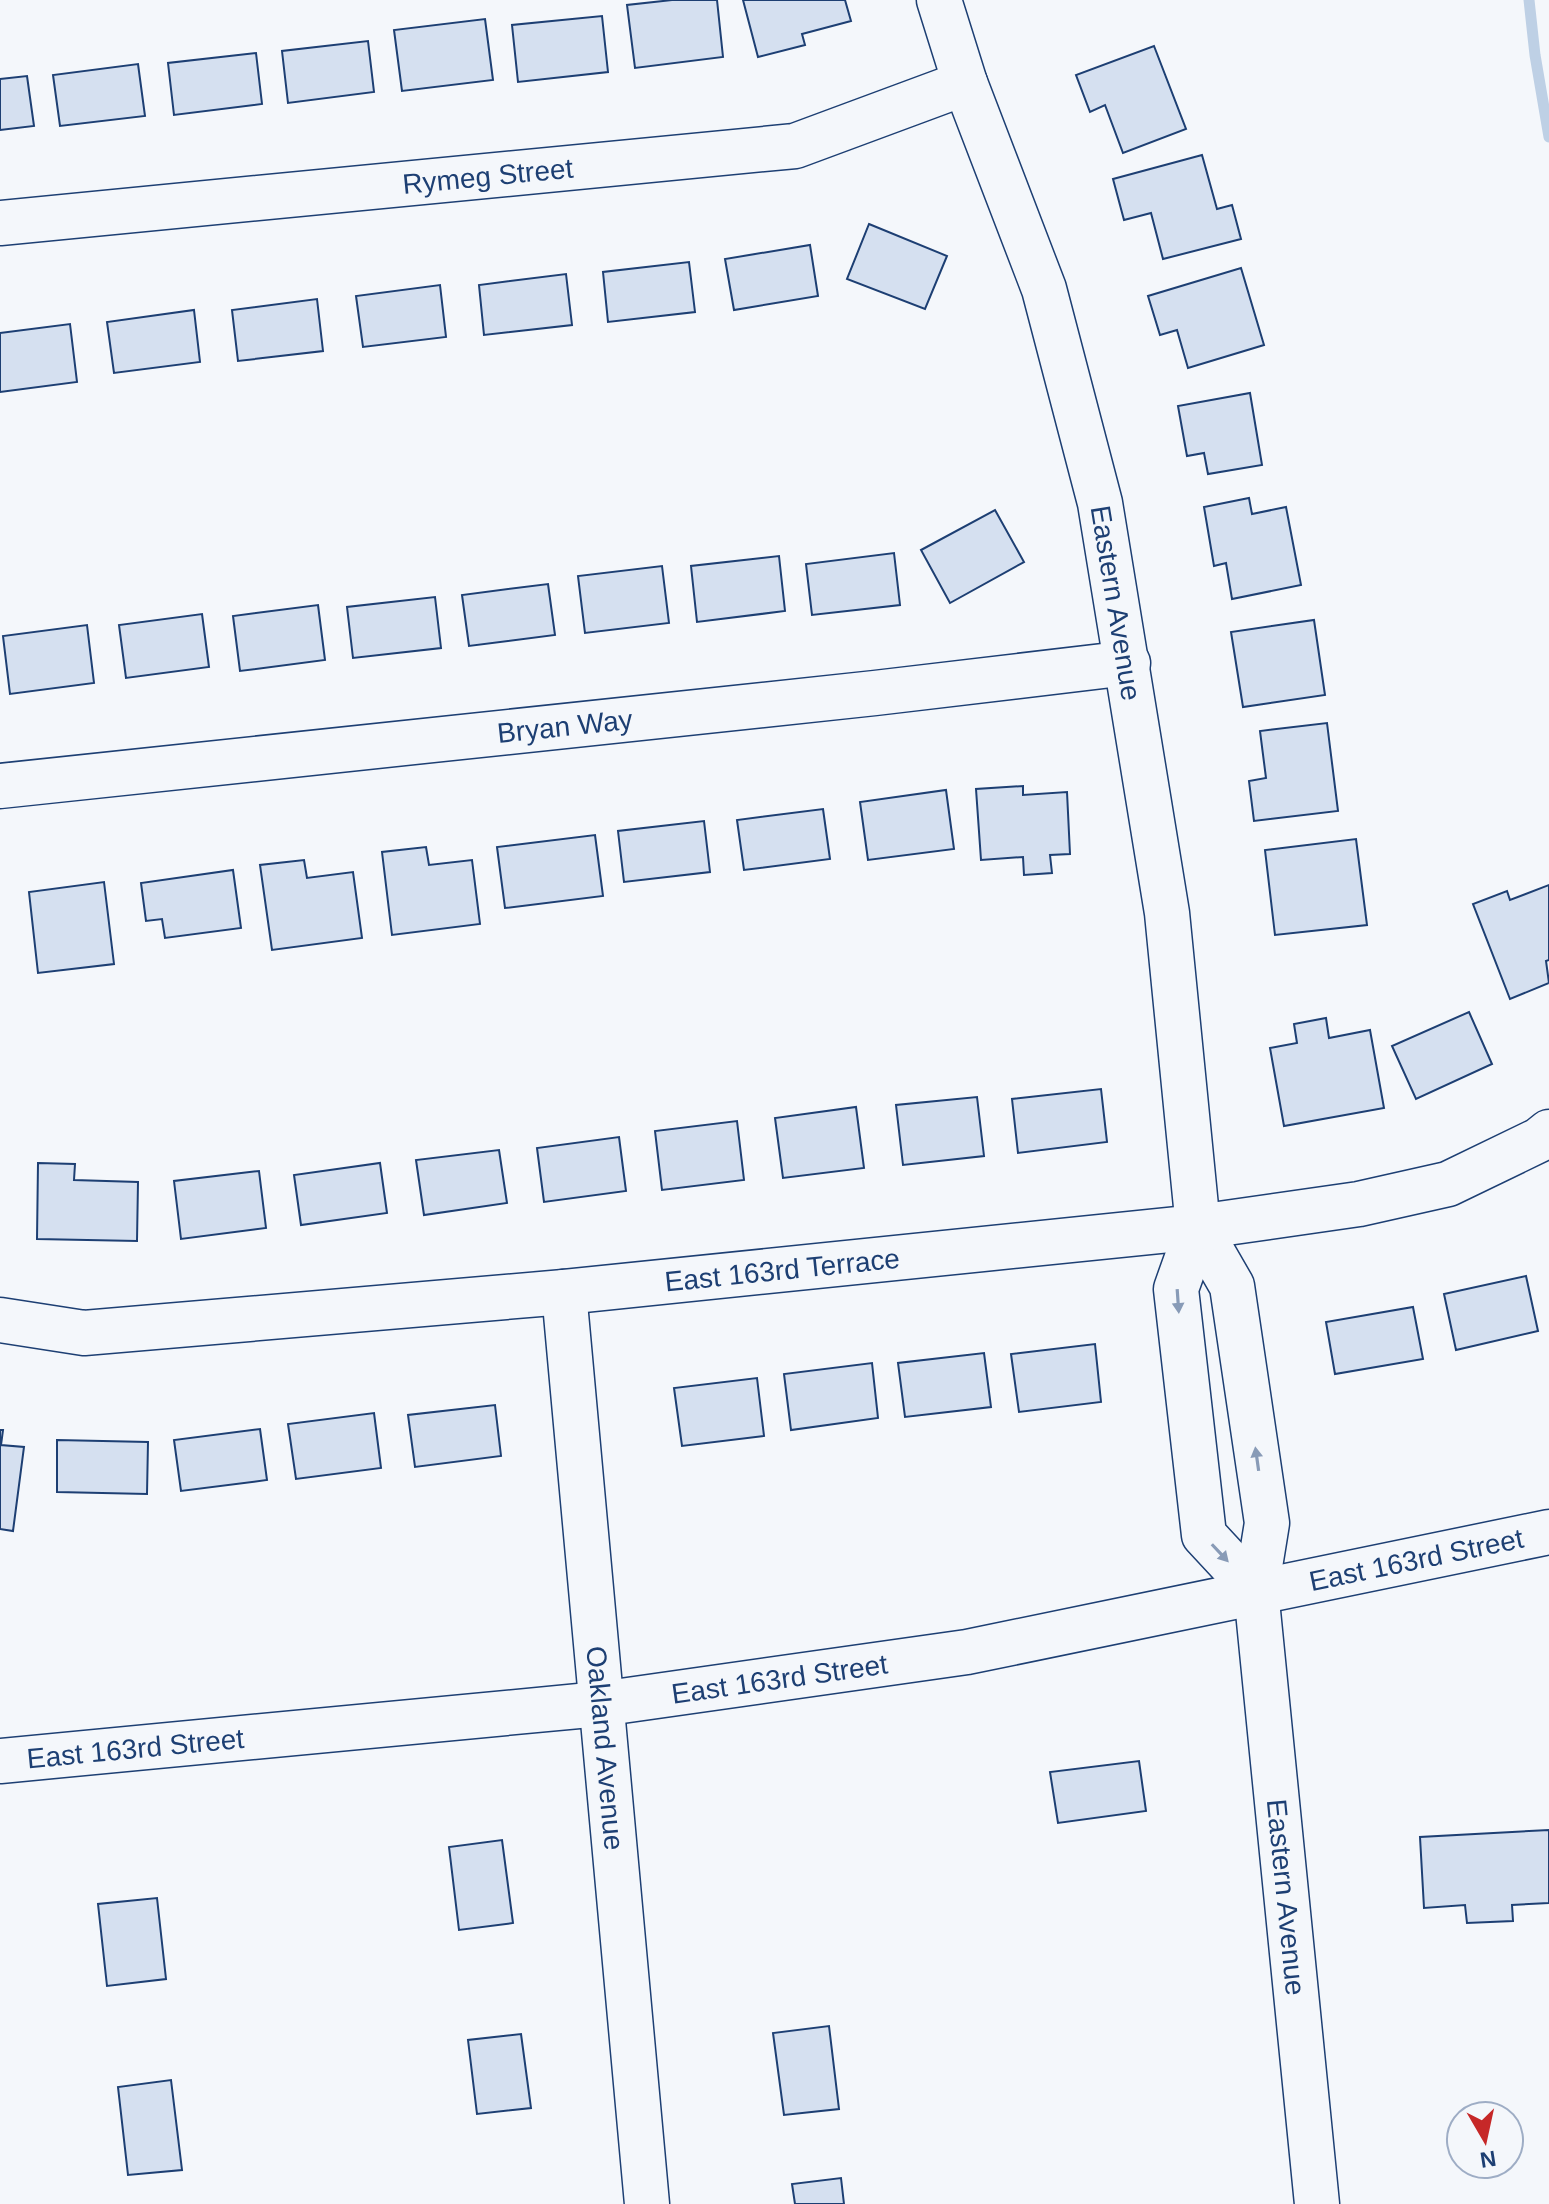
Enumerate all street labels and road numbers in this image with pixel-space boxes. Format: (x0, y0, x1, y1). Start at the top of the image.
street label: Rymeg Street (401, 153, 575, 200)
street label: Eastern Avenue (1085, 503, 1147, 703)
street label: Bryan Way (496, 704, 634, 749)
street label: East 163rd Terrace (663, 1243, 901, 1298)
street label: East 163rd Street (1306, 1523, 1526, 1597)
street label: Oakland Avenue (580, 1645, 630, 1852)
street label: East 163rd Street (669, 1648, 890, 1710)
street label: East 163rd Street (25, 1723, 246, 1774)
street label: Eastern Avenue (1261, 1798, 1311, 1997)

